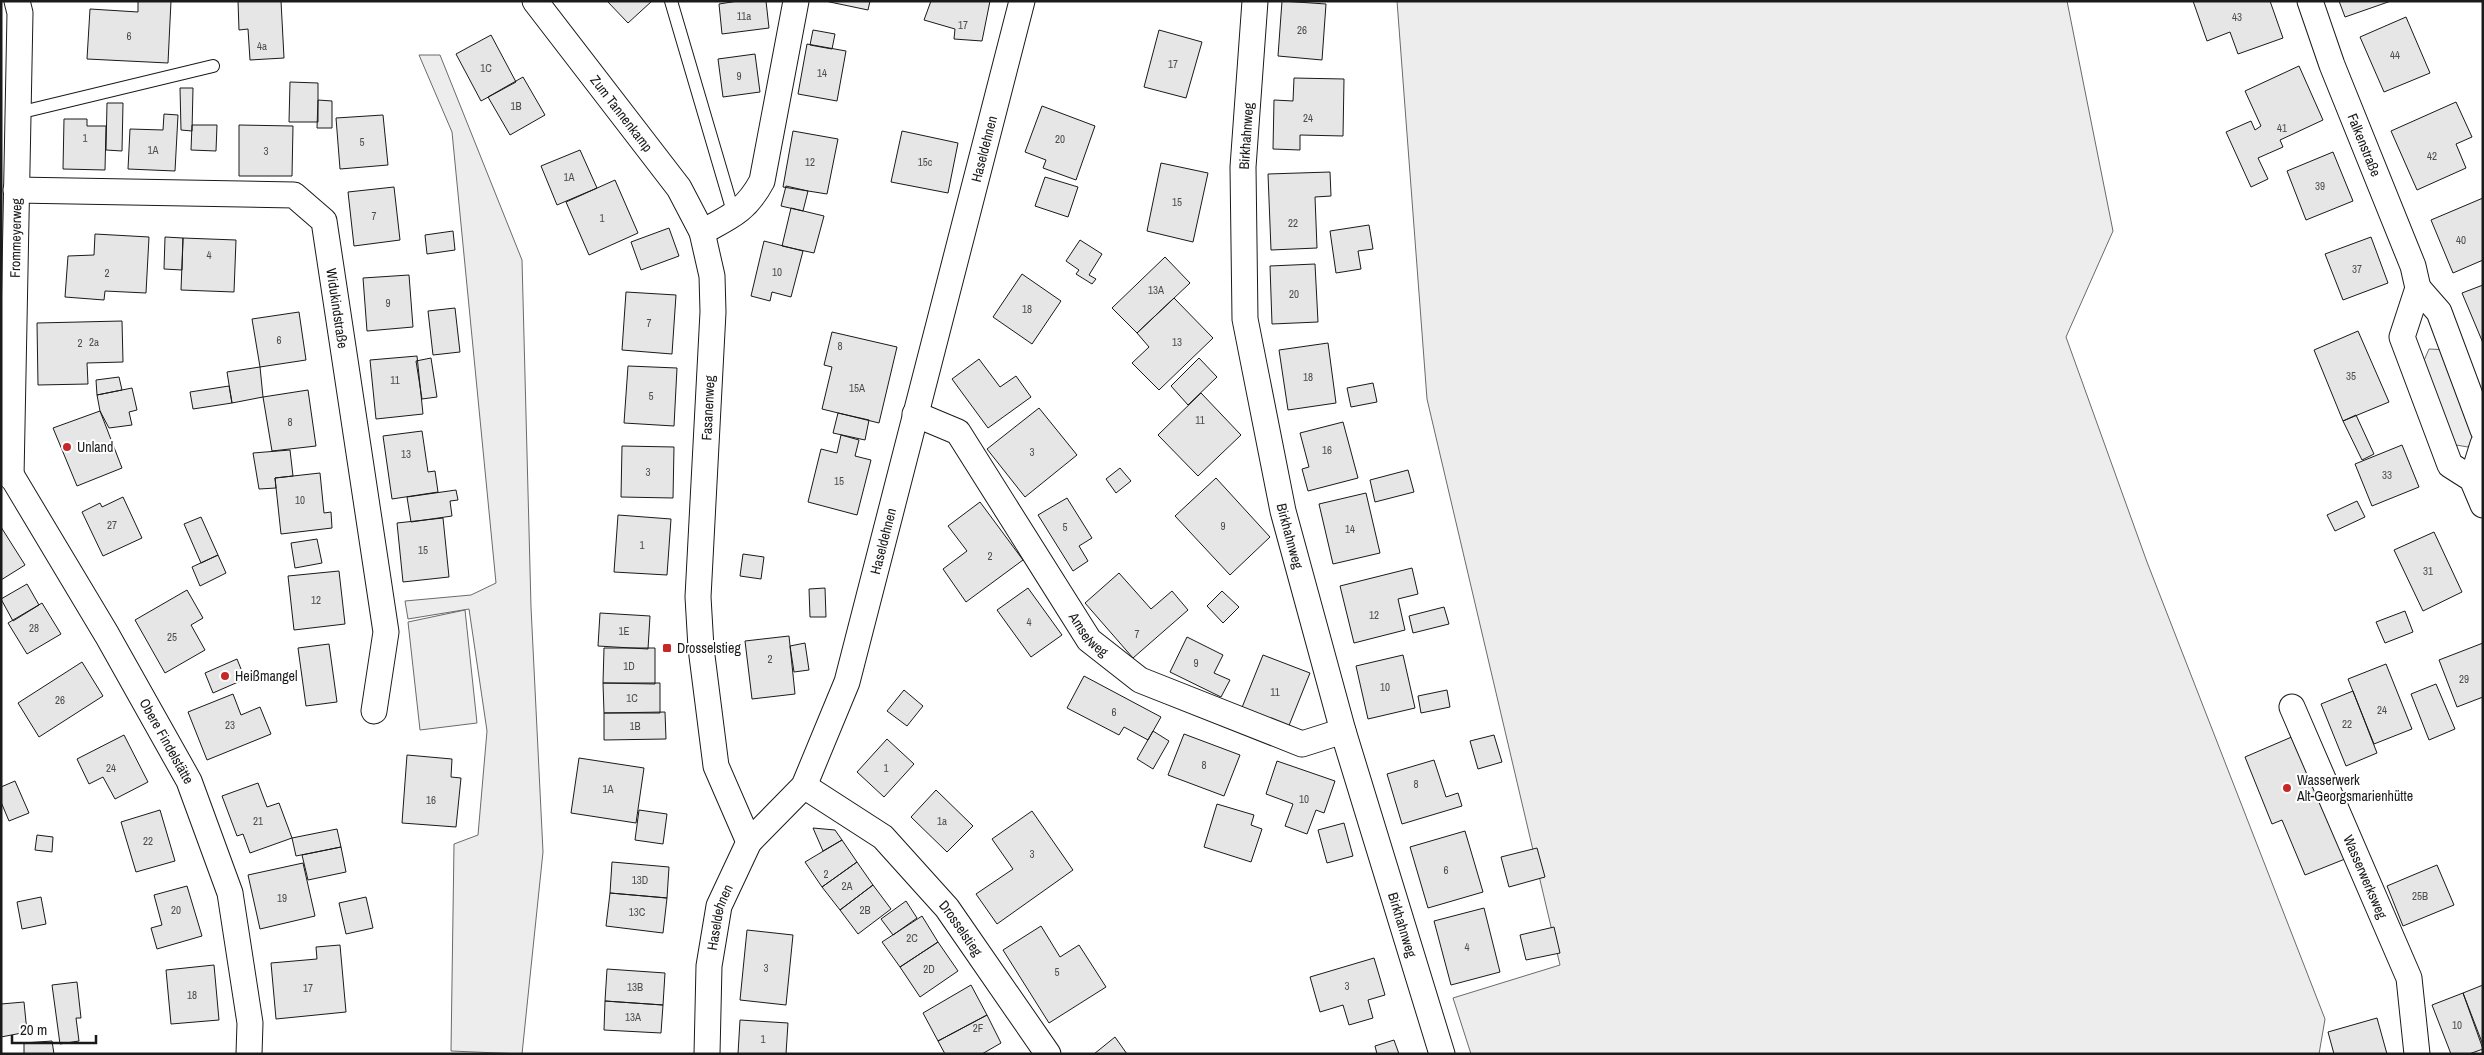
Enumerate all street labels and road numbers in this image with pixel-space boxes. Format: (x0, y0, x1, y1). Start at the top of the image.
street label: Zum Tannenkamp (586, 72, 657, 155)
street label: Birkhahnweg (1235, 101, 1257, 170)
street label: Falkenstraße (2343, 111, 2385, 179)
street label: Haseldehnen (967, 114, 1001, 184)
street label: Frommeyerweg (6, 197, 25, 278)
street label: Widukindstraße (322, 267, 352, 350)
street label: Fasanenweg (697, 374, 719, 441)
street label: Birkhahnweg (1273, 502, 1307, 571)
street label: Haseldehnen (866, 506, 900, 576)
street label: Amselweg (1064, 608, 1112, 661)
street label: Obere Findelstätte (135, 695, 198, 787)
street label: Wasserwerksweg (2339, 832, 2392, 922)
street label: Haseldehnen (703, 881, 737, 952)
street label: Birkhahnweg (1384, 890, 1421, 960)
street label: Drosselstieg (935, 896, 987, 960)

